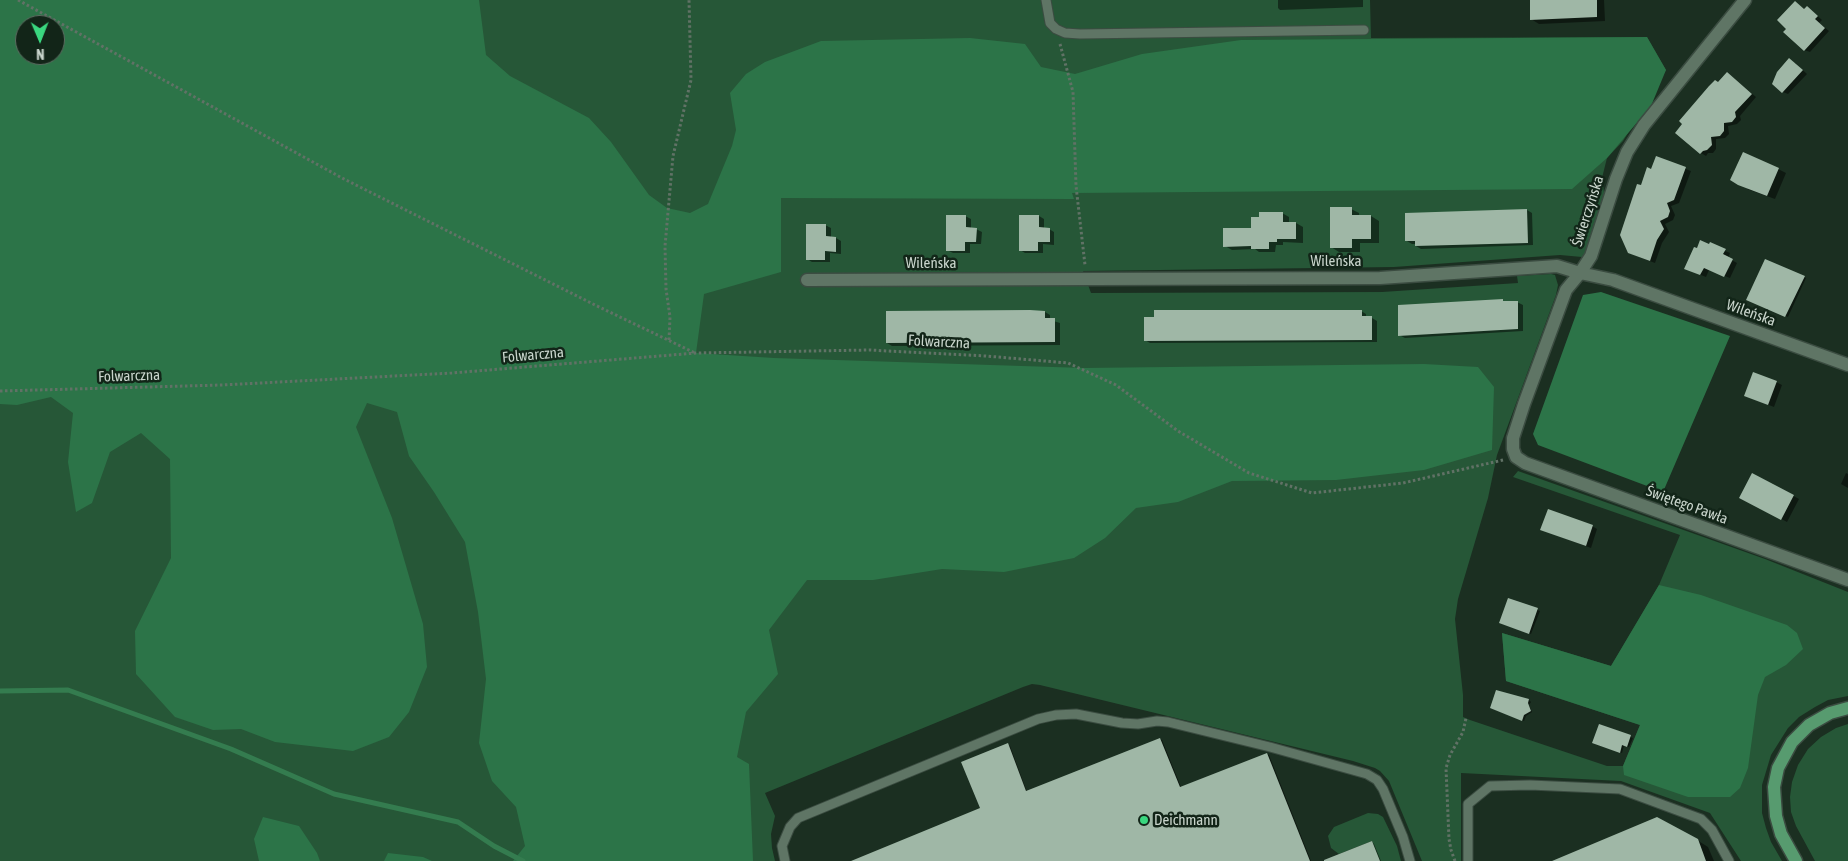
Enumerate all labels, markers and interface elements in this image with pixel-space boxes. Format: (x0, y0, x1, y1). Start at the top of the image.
north arrow (15, 15, 65, 65)
text: N (36, 46, 45, 62)
street label: Świerczyńska (1568, 173, 1608, 249)
street label: Wileńska (1310, 252, 1362, 270)
street label: Wileńska (905, 254, 957, 272)
street label: Wileńska (1724, 296, 1778, 330)
street label: Folwarczna (908, 331, 970, 353)
street label: Folwarczna (501, 343, 565, 367)
street label: Folwarczna (98, 366, 160, 386)
street label: Świętego Pawła (1644, 482, 1730, 528)
place label: Deichmann (1154, 811, 1218, 829)
marker: Deichmann (1138, 814, 1150, 826)

